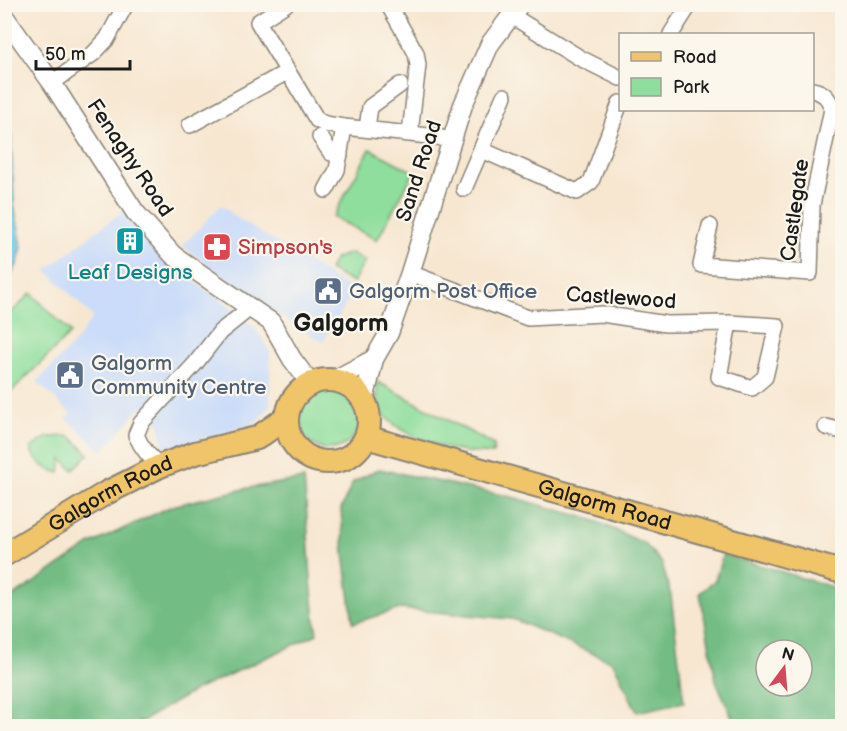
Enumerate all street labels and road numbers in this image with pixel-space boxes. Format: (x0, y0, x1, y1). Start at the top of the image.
street label: Fenaghy Road (82, 94, 178, 222)
street label: Sand Road (391, 117, 447, 225)
street label: Castlegate (775, 157, 815, 263)
street label: Castlewood (565, 282, 677, 314)
street label: Galgorm Road (44, 450, 176, 538)
street label: Galgorm Road (535, 474, 674, 535)

